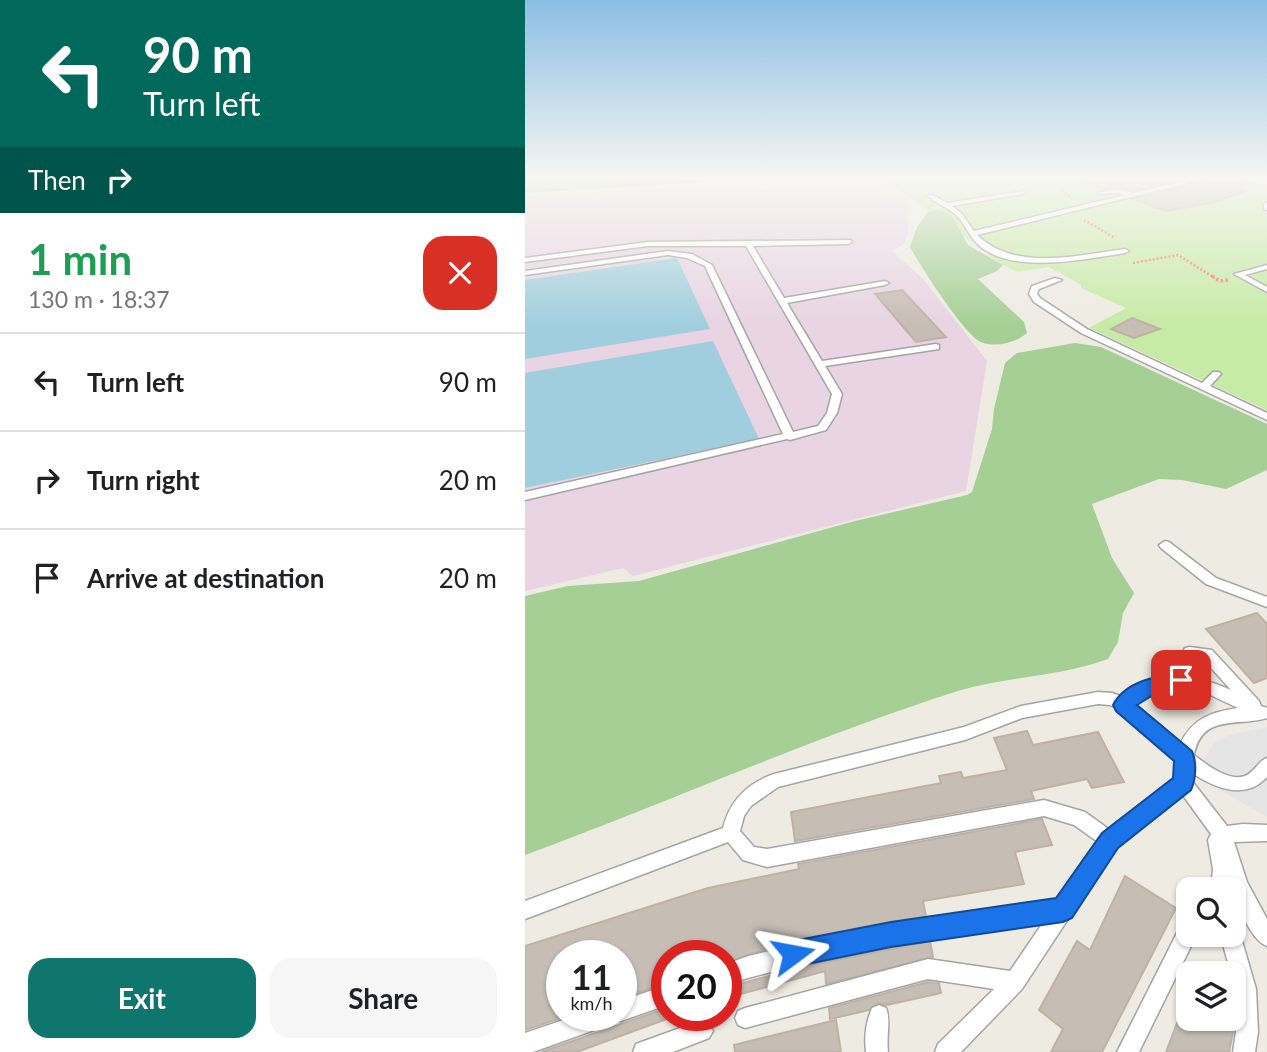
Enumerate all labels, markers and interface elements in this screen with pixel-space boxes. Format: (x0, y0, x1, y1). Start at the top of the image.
text: 90 m (143, 25, 253, 83)
icon: left (28, 28, 119, 119)
text: Turn left (143, 84, 260, 123)
icon: right (100, 161, 138, 199)
text: Then (28, 164, 86, 196)
text: 1 min (28, 234, 132, 284)
button: close (423, 236, 497, 310)
text: 130 m · 18:37 (28, 285, 170, 313)
icon: left (28, 363, 66, 401)
text: Turn left (87, 366, 184, 398)
text: 90 m (439, 366, 497, 398)
icon: right (28, 461, 66, 499)
text: Turn right (87, 464, 200, 496)
text: 20 m (439, 464, 497, 496)
icon: arrive (28, 559, 66, 597)
text: Arrive at destination (87, 562, 324, 594)
text: 20 m (439, 562, 497, 594)
pin (1151, 650, 1211, 710)
icon: arrive (1162, 661, 1200, 699)
map controls (1176, 877, 1246, 1031)
button: search (1176, 877, 1246, 947)
position arrow (756, 917, 830, 991)
speed limit sign: 20 (651, 940, 742, 1031)
text: 11 (571, 955, 612, 997)
button: Exit (28, 958, 256, 1038)
button: Share (270, 958, 497, 1038)
button: layers (1176, 961, 1246, 1031)
text: km/h (570, 992, 613, 1014)

